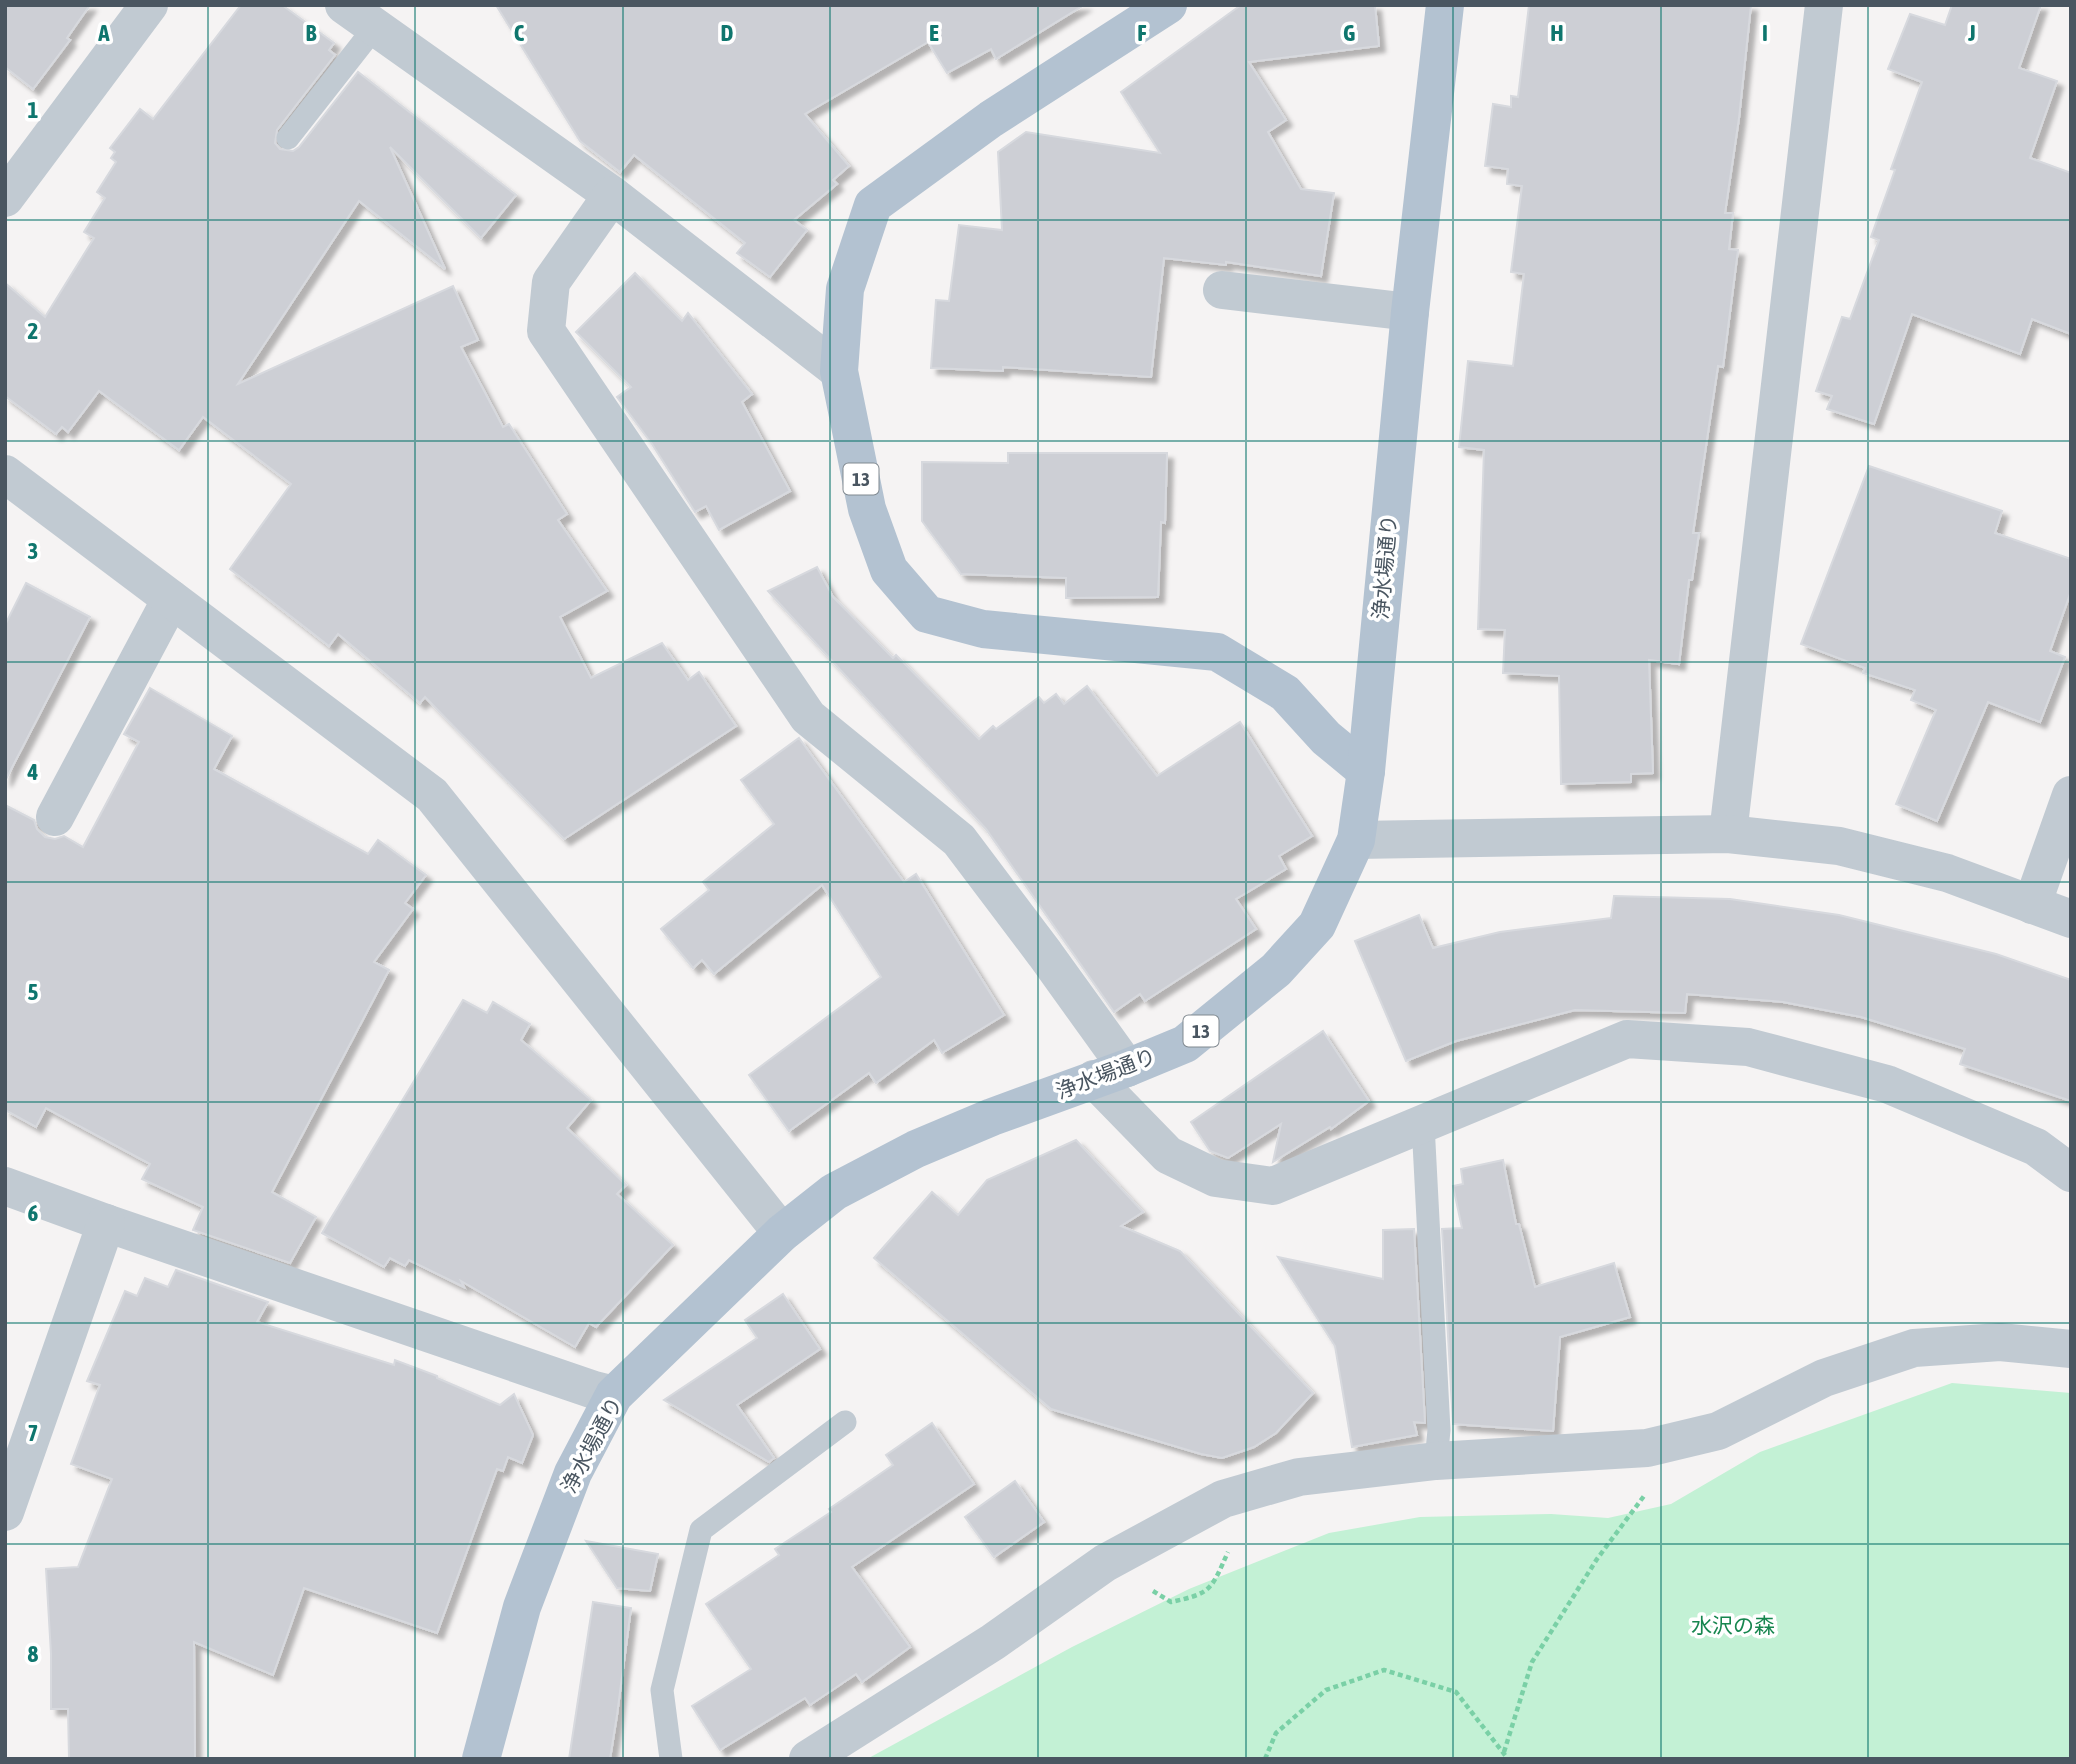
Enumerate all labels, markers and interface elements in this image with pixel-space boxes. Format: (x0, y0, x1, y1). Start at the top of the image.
text: A (97, 20, 110, 46)
text: B (306, 20, 317, 46)
text: C (514, 20, 525, 46)
text: D (721, 20, 734, 46)
text: E (929, 20, 939, 46)
text: F (1137, 20, 1147, 46)
text: G (1343, 20, 1355, 46)
text: H (1550, 20, 1564, 46)
text: I (1762, 20, 1768, 46)
text: J (1967, 20, 1976, 46)
text: 1 (28, 97, 39, 123)
text: 2 (28, 318, 38, 344)
road number: 13 (844, 464, 878, 494)
street label: 浄水場通り (1367, 514, 1401, 620)
text: 3 (28, 538, 38, 564)
text: 4 (27, 759, 39, 785)
text: 5 (28, 979, 39, 1005)
road number: 13 (1184, 1015, 1218, 1046)
street label: 浄水場通り (1052, 1043, 1159, 1103)
text: 6 (28, 1200, 39, 1226)
street label: 浄水場通り (556, 1393, 626, 1497)
text: 7 (28, 1420, 38, 1446)
park label: 水沢の森 (1691, 1613, 1775, 1637)
text: 8 (28, 1641, 39, 1667)

